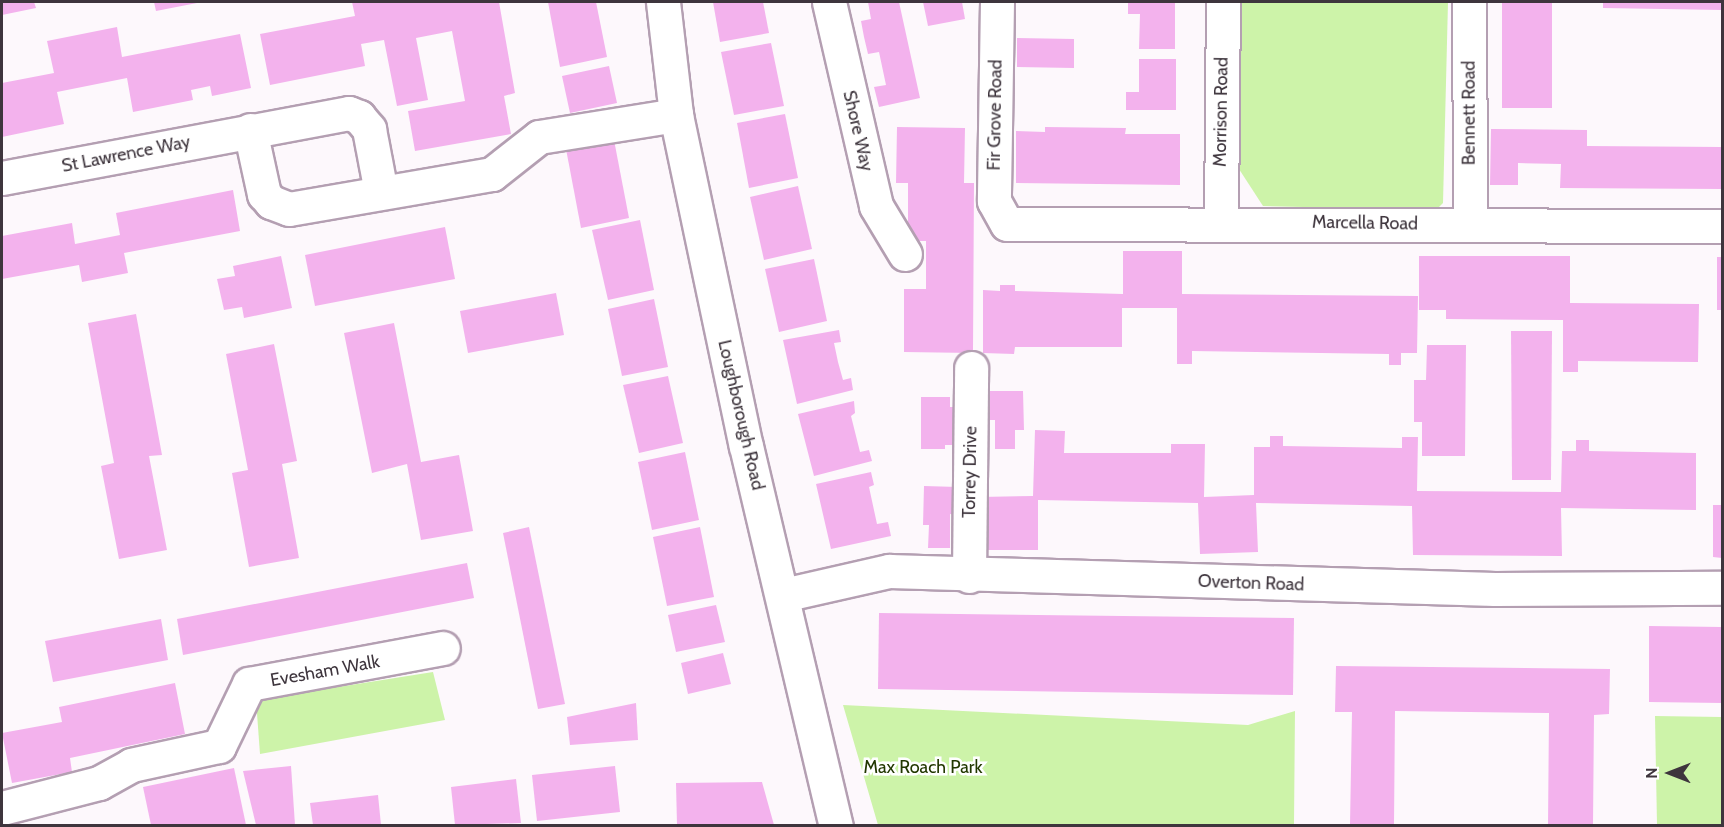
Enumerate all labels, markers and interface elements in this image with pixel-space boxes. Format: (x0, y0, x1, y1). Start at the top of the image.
street label: Morrison Road (1209, 57, 1233, 167)
street label: Fir Grove Road (983, 59, 1007, 171)
street label: Bennett Road (1458, 61, 1480, 165)
street label: Shore Way (838, 88, 878, 174)
street label: St Lawrence Way (60, 131, 192, 177)
street label: Marcella Road (1312, 211, 1418, 235)
street label: Loughborough Road (713, 338, 769, 492)
street label: Torrey Drive (958, 426, 982, 518)
street label: Overton Road (1197, 570, 1305, 596)
street label: Evesham Walk (269, 651, 381, 691)
north arrow (1640, 743, 1700, 803)
park label: Max Roach Park (863, 756, 983, 778)
text: N (1642, 767, 1661, 779)

